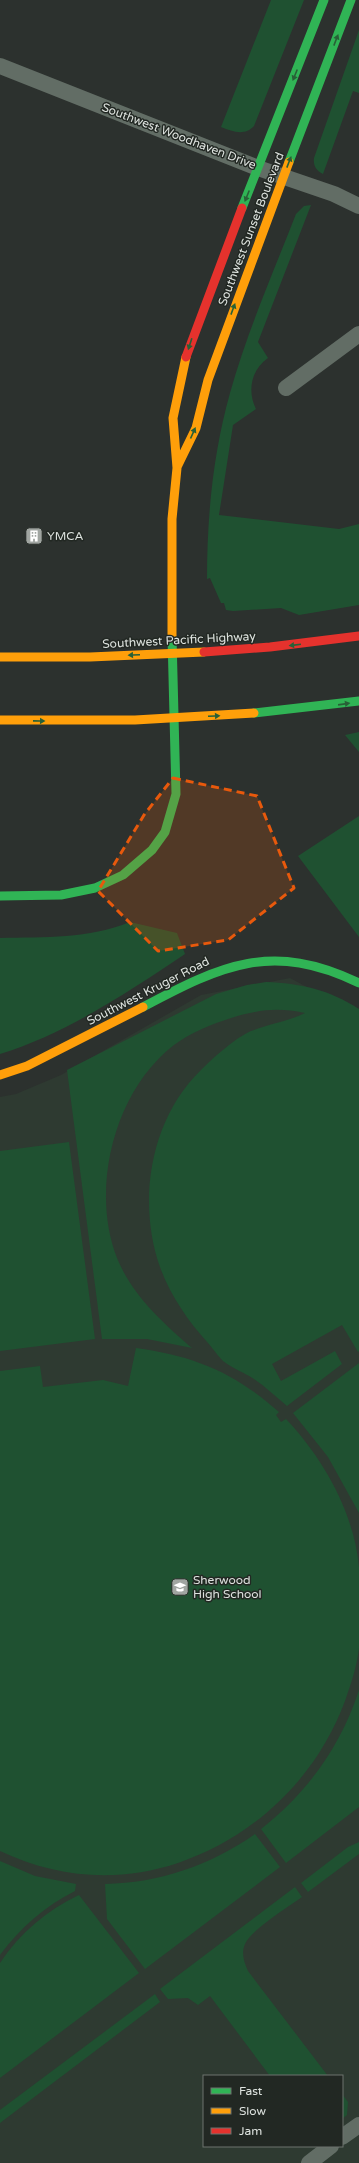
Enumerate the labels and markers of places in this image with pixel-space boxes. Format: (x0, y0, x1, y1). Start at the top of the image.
building icon: YMCA (24, 526, 44, 546)
place label: YMCA (47, 529, 84, 543)
place label: Sherwood High School (193, 1573, 262, 1601)
school or university icon: Sherwood High School (170, 1577, 190, 1597)

